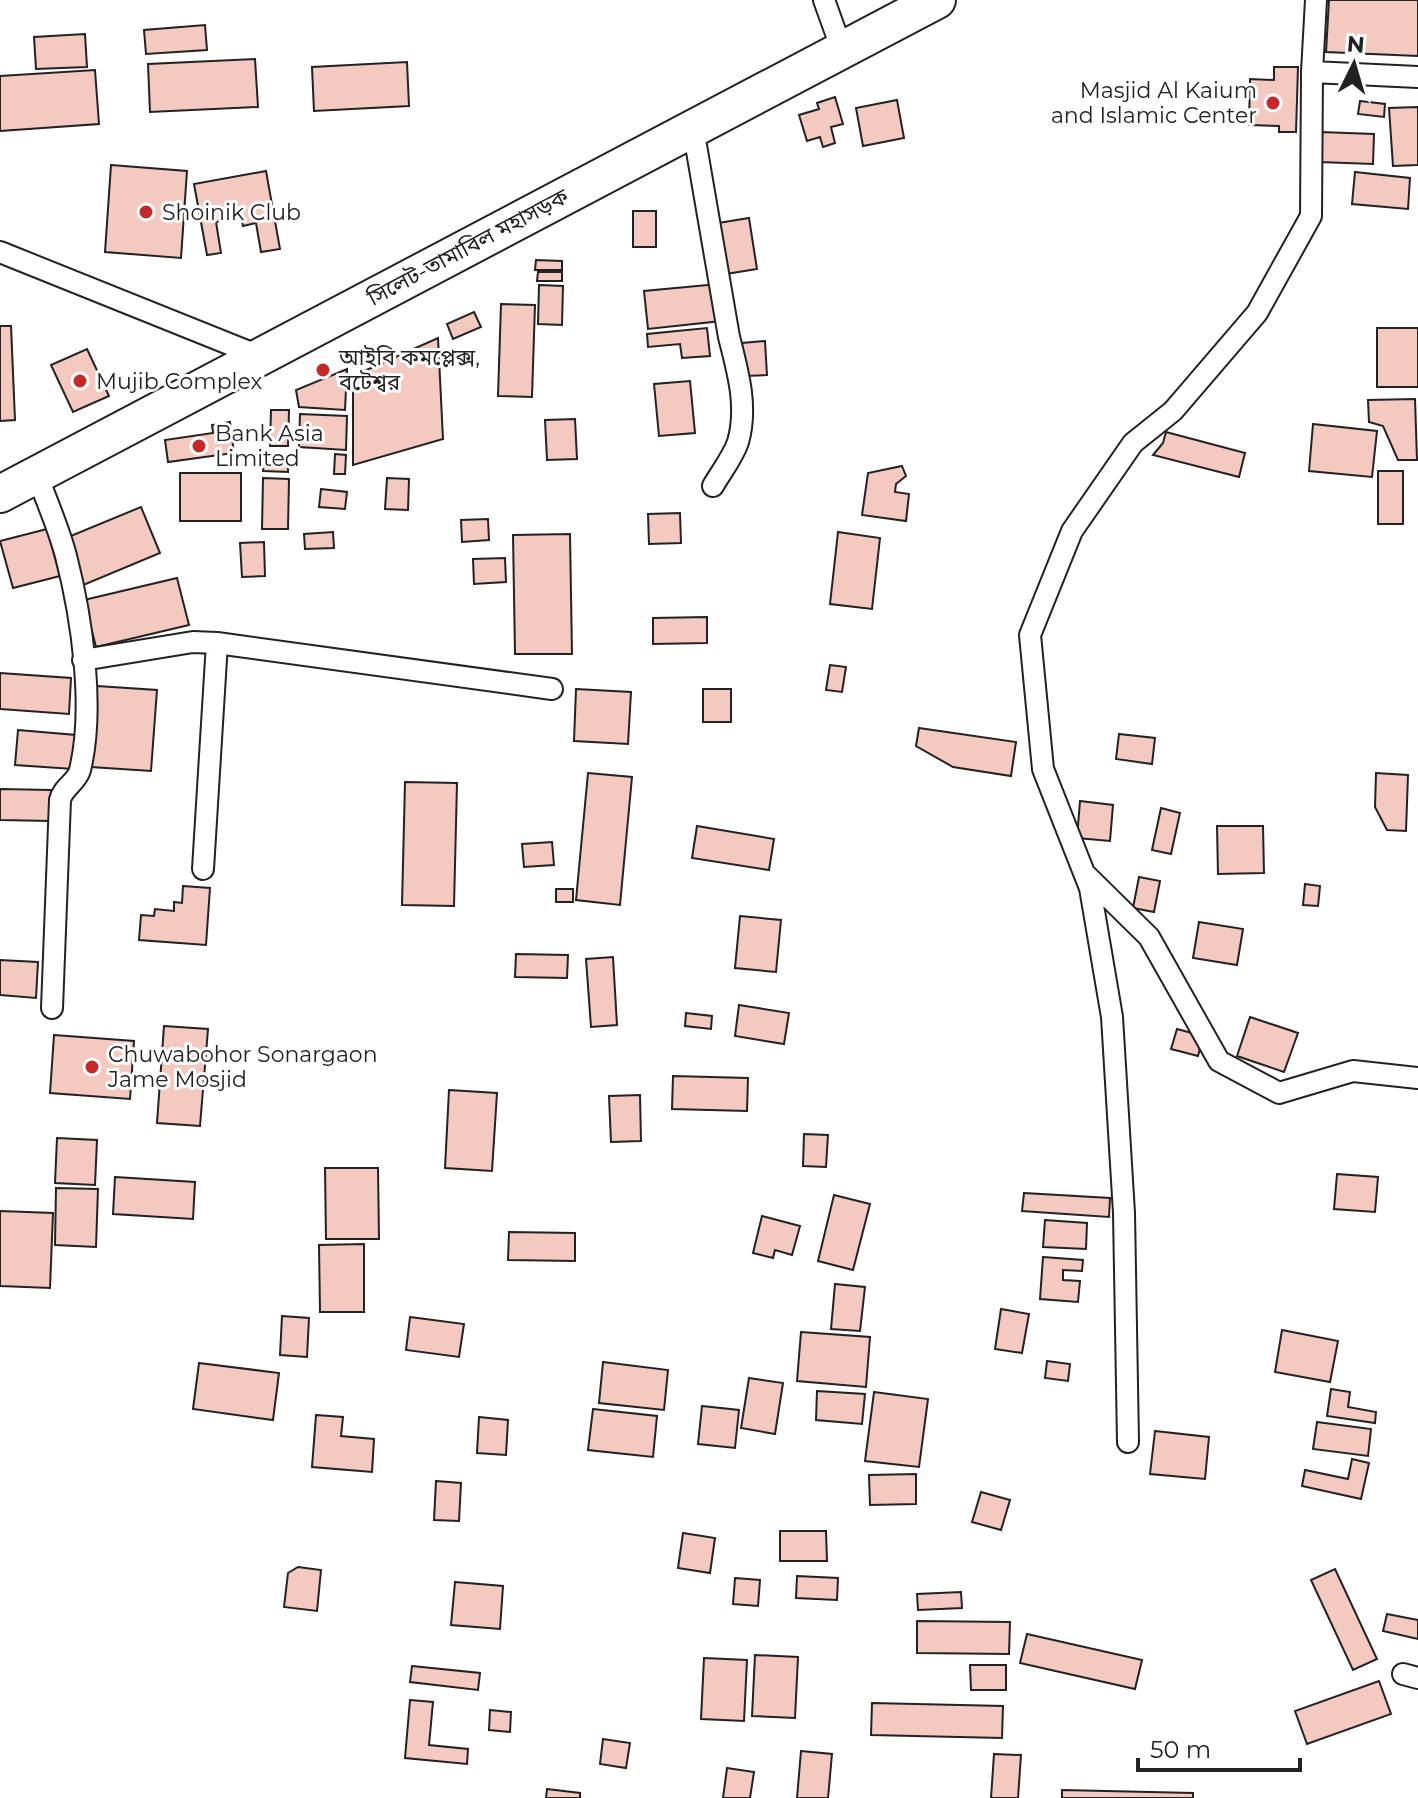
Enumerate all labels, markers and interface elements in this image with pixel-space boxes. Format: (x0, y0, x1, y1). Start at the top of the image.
north arrow (1314, 24, 1394, 104)
text: N (1346, 30, 1366, 59)
place label: Masjid Al Kaium and Islamic Center (1051, 77, 1257, 129)
marker: Masjid Al Kaium and Islamic Center (1264, 94, 1282, 112)
street label: সিলেট-তামাবিল মহাসড়ক (362, 182, 573, 312)
place label: Shoinik Club (162, 199, 301, 226)
marker: Shoinik Club (137, 203, 155, 221)
place label: আইবি কমপ্লেক্স, বটেশ্বর (338, 344, 480, 396)
marker: আইবি কমপ্লেক্স, বটেশ্বর (314, 361, 332, 379)
place label: Mujib Complex (96, 368, 262, 395)
marker: Mujib Complex (71, 372, 89, 390)
place label: Bank Asia Limited (215, 420, 324, 472)
marker: Bank Asia Limited (190, 437, 208, 455)
place label: Chuwabohor Sonargaon Jame Mosjid (107, 1041, 378, 1093)
marker: Chuwabohor Sonargaon Jame Mosjid (83, 1058, 101, 1076)
scale bar (1138, 1722, 1300, 1772)
text: 50 m (1150, 1735, 1211, 1764)

